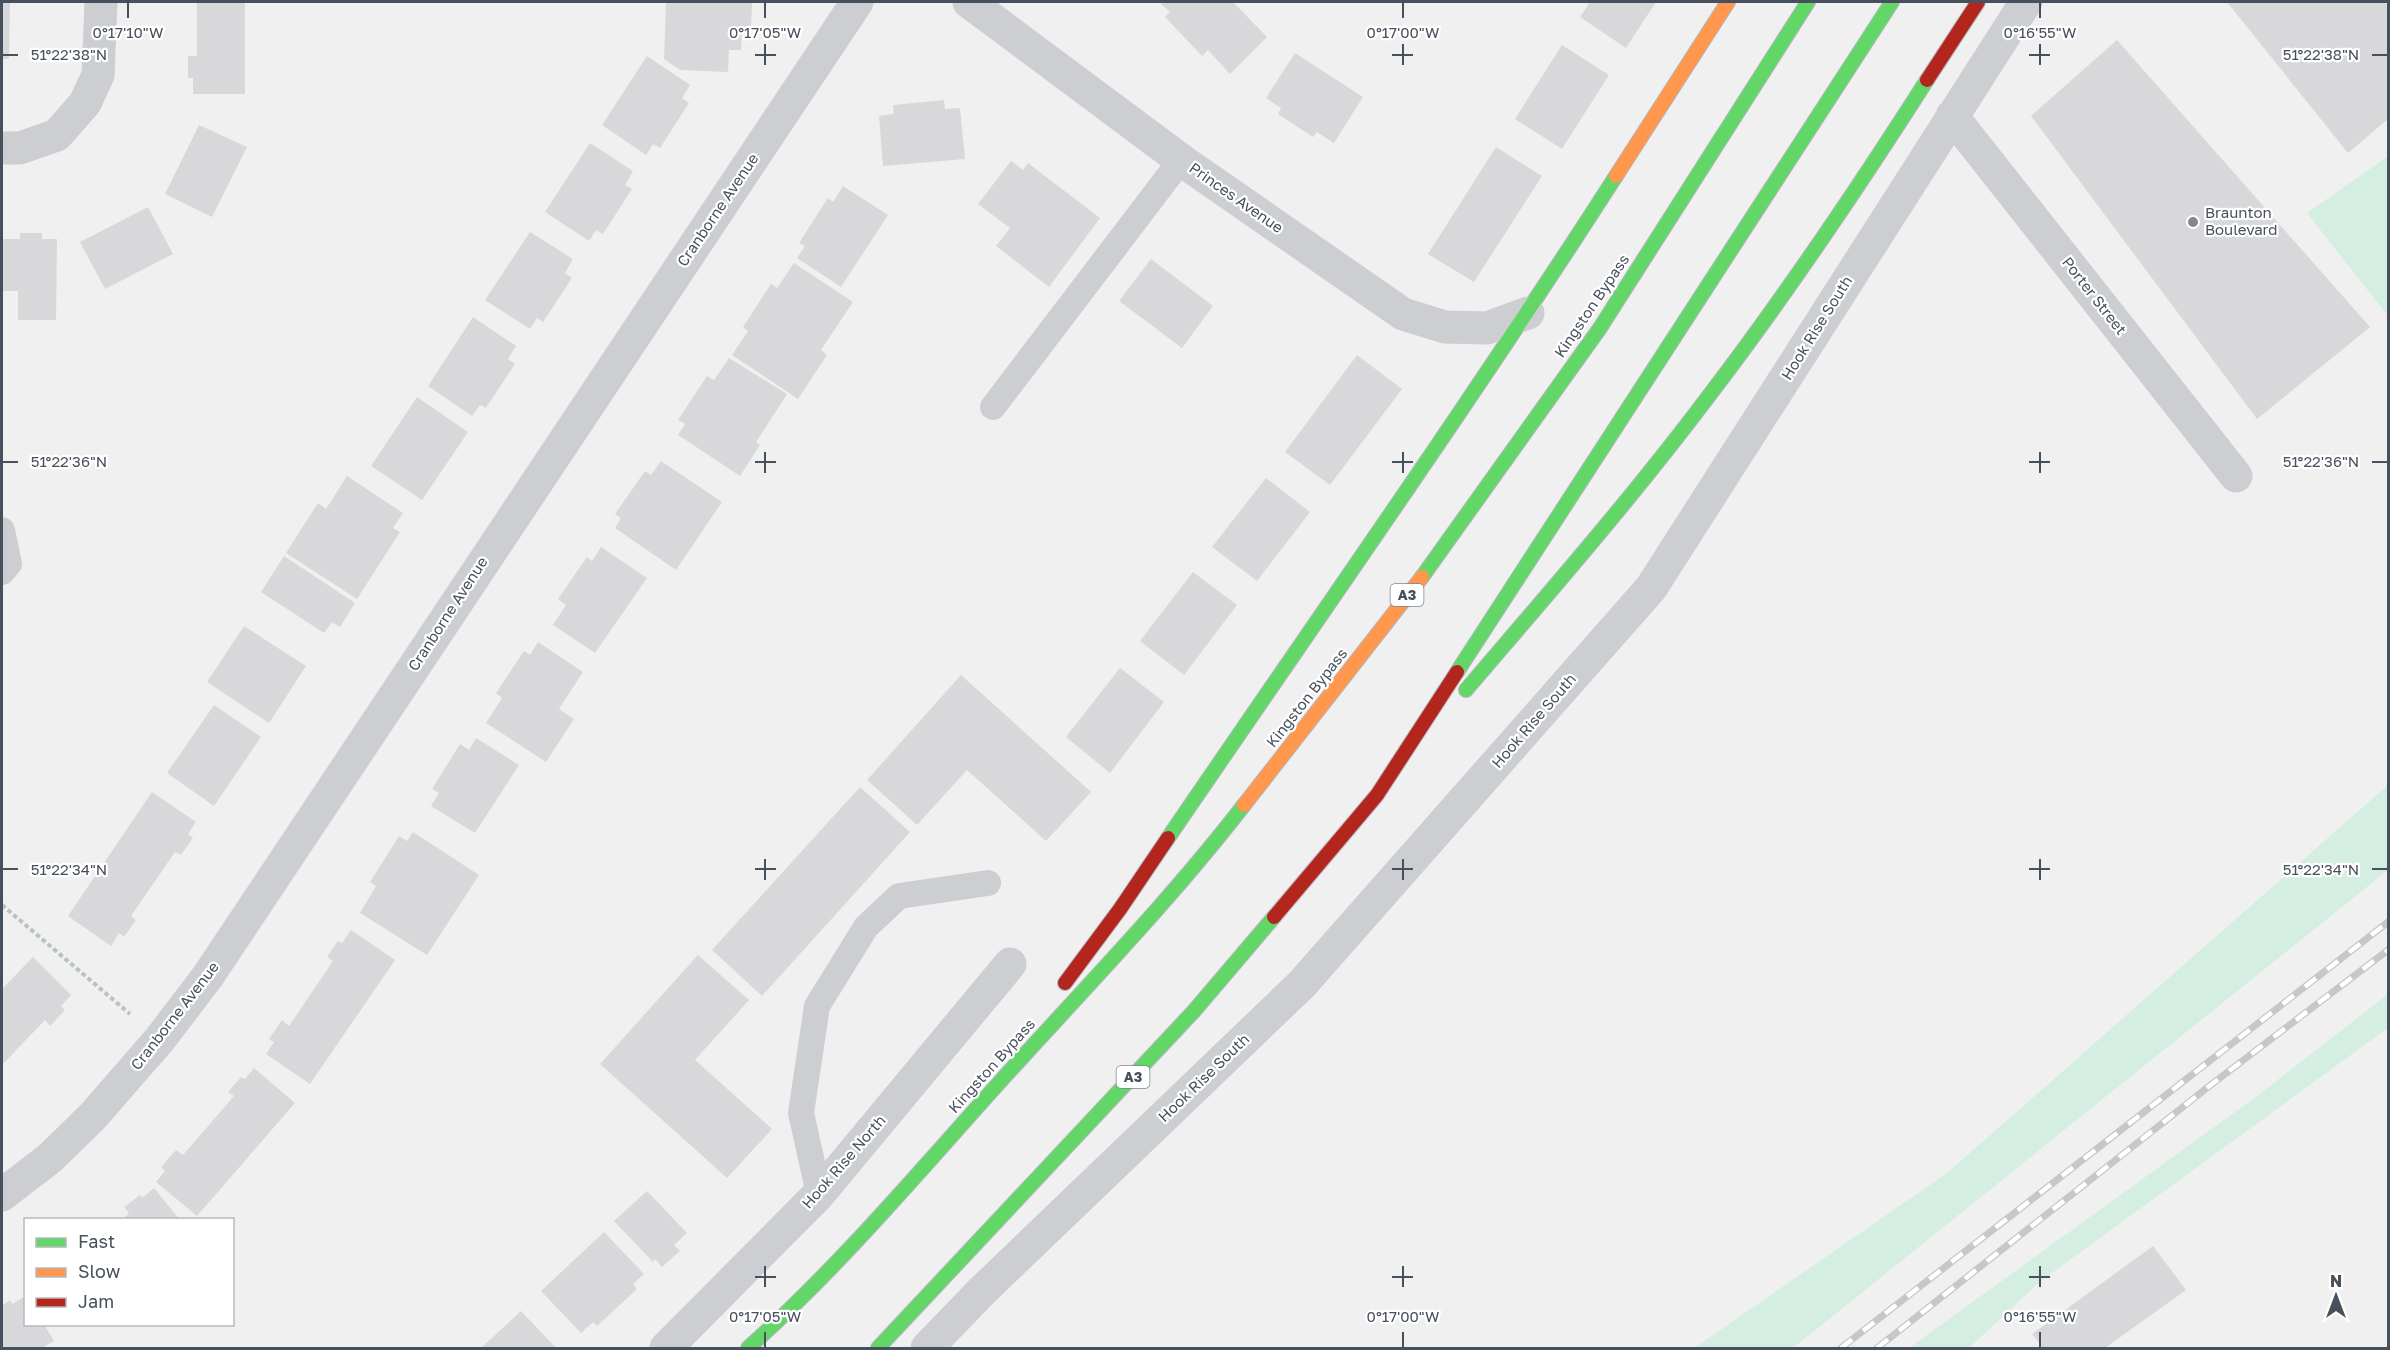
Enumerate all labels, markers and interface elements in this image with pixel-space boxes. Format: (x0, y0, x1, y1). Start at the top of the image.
text: 0°17'10"W (93, 23, 163, 41)
text: 0°17'05"W (729, 23, 801, 41)
text: 0°17'00"W (1367, 23, 1439, 41)
text: 0°16'55"W (2004, 23, 2076, 41)
text: 51°22'38"N (31, 45, 107, 63)
text: 51°22'38"N (2283, 45, 2359, 63)
street label: Cranborne Avenue (673, 149, 762, 269)
street label: Princes Avenue (1186, 158, 1287, 236)
place label: Braunton Boulevard (2205, 203, 2278, 238)
marker: Braunton Boulevard (2186, 215, 2200, 229)
street label: Kingston Bypass (1550, 250, 1632, 360)
street label: Porter Street (2059, 253, 2131, 338)
street label: Hook Rise South (1777, 272, 1855, 383)
text: 51°22'36"N (31, 452, 107, 470)
text: 51°22'36"N (2283, 452, 2359, 470)
street label: Cranborne Avenue (404, 553, 491, 674)
road number: A3 (1390, 584, 1424, 606)
street label: Kingston Bypass (1262, 644, 1350, 750)
street label: Hook Rise South (1487, 669, 1579, 771)
text: 51°22'34"N (31, 860, 107, 878)
text: 51°22'34"N (2283, 860, 2359, 878)
street label: Cranborne Avenue (126, 957, 222, 1073)
street label: Kingston Bypass (944, 1014, 1038, 1116)
street label: Hook Rise South (1154, 1029, 1252, 1125)
road number: A3 (1116, 1066, 1150, 1088)
street label: Hook Rise North (798, 1111, 889, 1212)
legend (24, 1218, 234, 1326)
text: Fast (78, 1230, 115, 1252)
text: Slow (78, 1260, 121, 1282)
north arrow (2306, 1266, 2366, 1326)
text: N (2330, 1271, 2342, 1291)
text: Jam (78, 1290, 114, 1312)
text: 0°17'05"W (729, 1307, 801, 1325)
text: 0°17'00"W (1367, 1307, 1439, 1325)
text: 0°16'55"W (2004, 1307, 2076, 1325)

